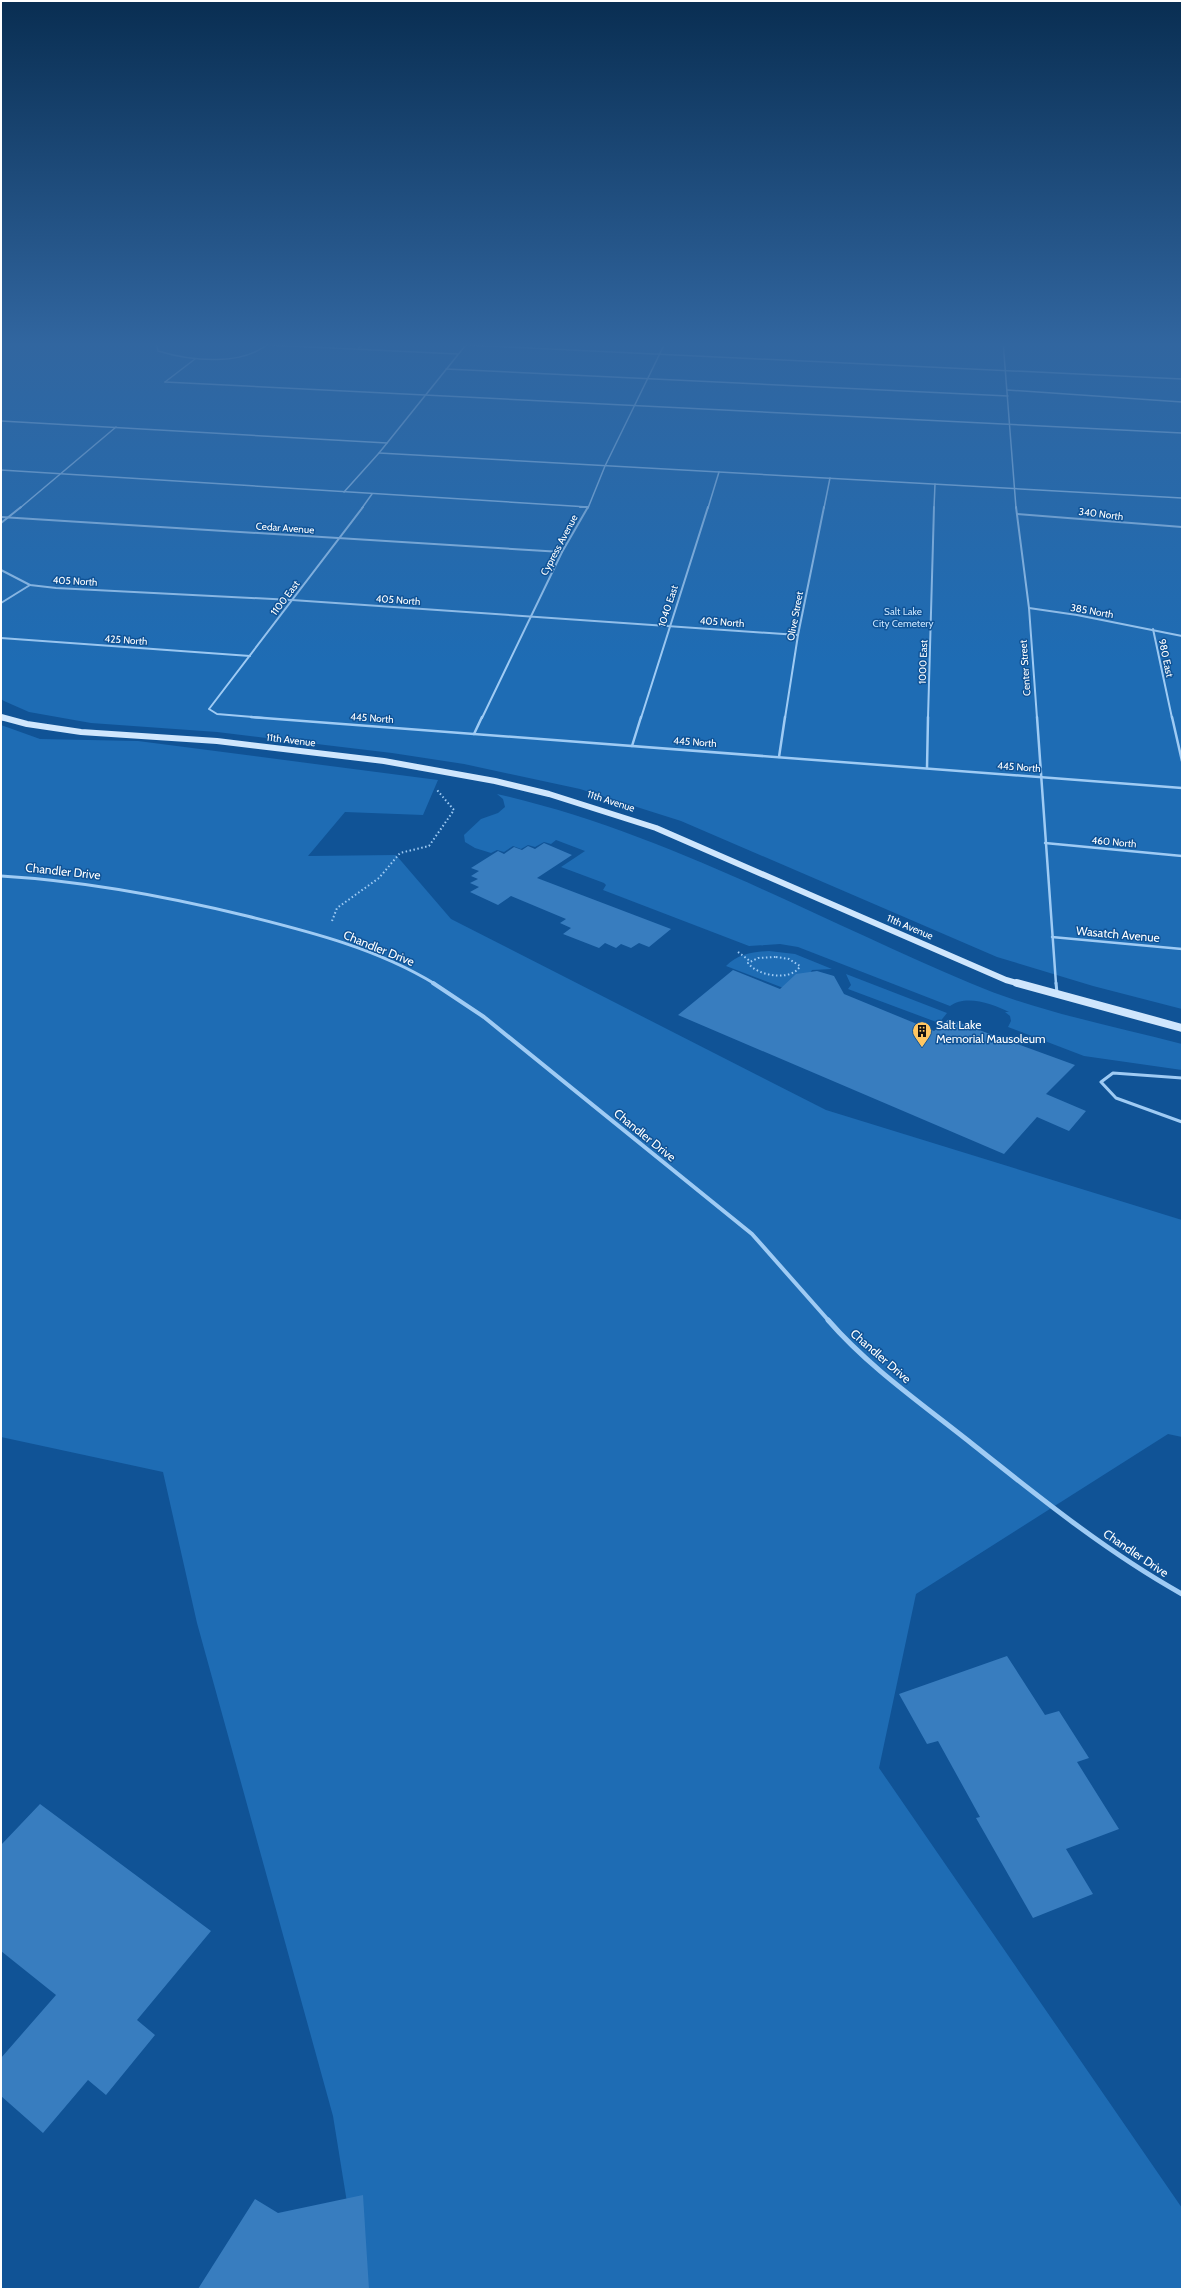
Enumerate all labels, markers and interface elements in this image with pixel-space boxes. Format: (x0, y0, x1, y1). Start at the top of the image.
street label: 340 North (1078, 505, 1124, 523)
street label: Cypress Avenue (538, 512, 580, 578)
street label: Cedar Avenue (255, 519, 315, 537)
street label: 405 North (52, 573, 98, 589)
street label: 1100 East (268, 577, 303, 618)
street label: 1040 East (655, 583, 681, 629)
street label: Olive Street (784, 590, 806, 642)
street label: 405 North (375, 592, 421, 608)
street label: 385 North (1069, 601, 1115, 621)
park label: Salt Lake City Cemetery (873, 605, 933, 630)
street label: 405 North (699, 614, 745, 630)
street label: 425 North (104, 632, 148, 648)
street label: 980 East (1156, 638, 1177, 679)
street label: 1000 East (916, 639, 930, 684)
street label: Center Street (1017, 639, 1033, 696)
street label: 445 North (350, 710, 394, 726)
street label: 11th Avenue (266, 731, 316, 749)
street label: 445 North (673, 734, 717, 750)
street label: 445 North (997, 759, 1041, 775)
street label: 11th Avenue (586, 787, 636, 815)
street label: 460 North (1091, 834, 1137, 850)
street label: Chandler Drive (25, 860, 101, 882)
street label: 11th Avenue (885, 911, 935, 943)
street label: Wasatch Avenue (1076, 923, 1160, 945)
street label: Chandler Drive (341, 927, 417, 969)
place label: Salt Lake Memorial Mausoleum (936, 1017, 1046, 1046)
building icon: Salt Lake Memorial Mausoleum (911, 1020, 933, 1048)
street label: Chandler Drive (611, 1105, 679, 1165)
street label: Chandler Drive (848, 1326, 914, 1386)
street label: Chandler Drive (1101, 1526, 1171, 1580)

